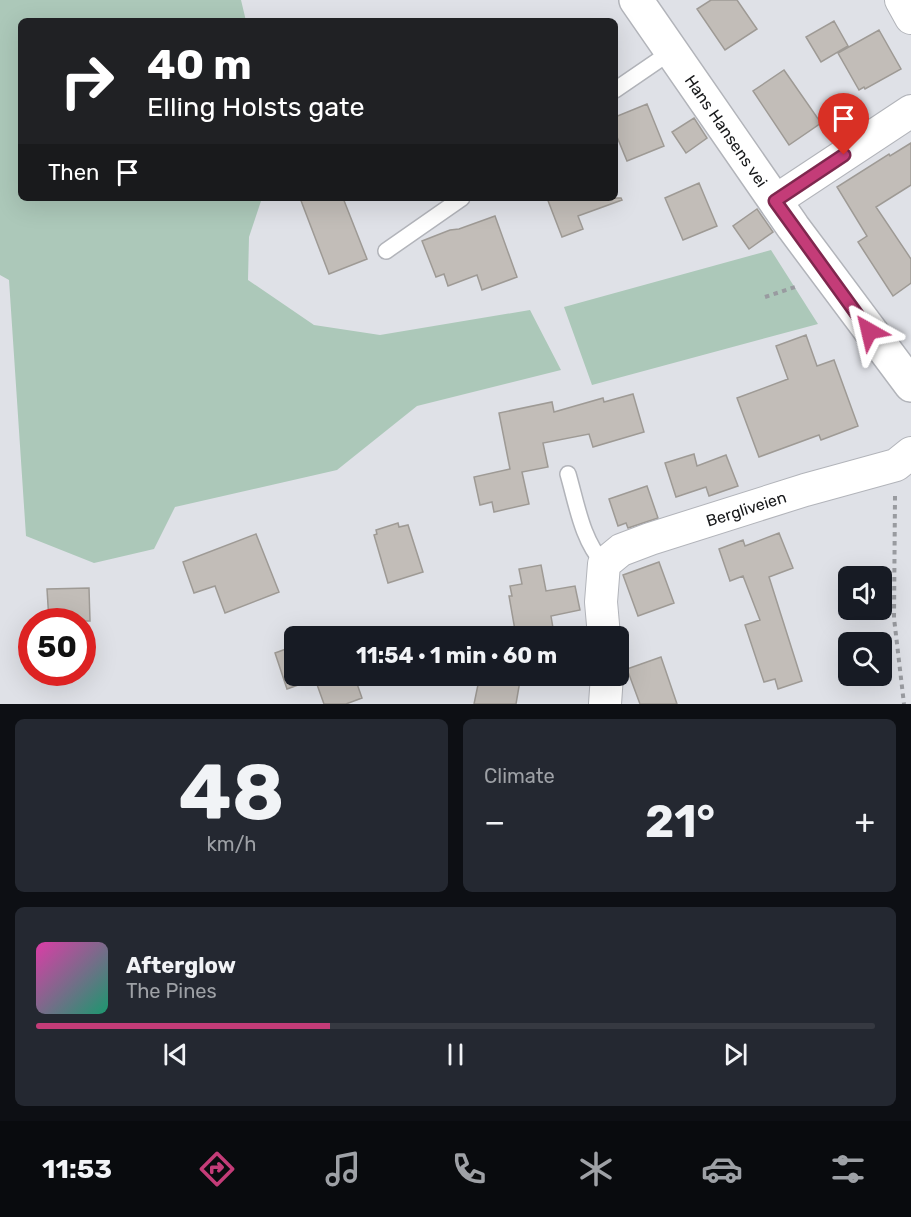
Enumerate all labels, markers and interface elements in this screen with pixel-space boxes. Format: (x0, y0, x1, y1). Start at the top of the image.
text: 40 m (147, 40, 252, 90)
icon: right (48, 42, 126, 120)
street label: Hans Hansens vei (681, 71, 771, 191)
text: Elling Holsts gate (147, 91, 365, 123)
pin (818, 93, 869, 155)
icon: arrive (827, 102, 860, 135)
icon: arrive (111, 156, 144, 189)
text: Then (48, 159, 99, 186)
position arrow (837, 299, 901, 363)
street label: Bergliveien (704, 488, 789, 531)
map controls (838, 566, 892, 686)
button: sound (838, 566, 892, 620)
speed limit sign: 50 (18, 608, 96, 686)
button: search (838, 632, 892, 686)
text: 11:54 · 1 min · 60 m (356, 642, 557, 669)
text: 48 (178, 746, 285, 839)
text: Climate (484, 764, 555, 788)
text: 21° (645, 795, 715, 848)
text: − (484, 802, 505, 841)
text: + (854, 802, 875, 841)
text: km/h (207, 832, 256, 856)
text: Afterglow (126, 952, 236, 979)
text: The Pines (126, 979, 217, 1003)
icon: previous (159, 1038, 192, 1071)
icon: pause (439, 1038, 472, 1071)
icon: next (719, 1038, 752, 1071)
icon: directions (196, 1148, 238, 1190)
icon: music (322, 1148, 364, 1190)
icon: phone (448, 1148, 490, 1190)
icon: climate (575, 1148, 617, 1190)
icon: car (701, 1148, 743, 1190)
icon: filters (827, 1148, 869, 1190)
text: 11:53 (42, 1153, 112, 1185)

